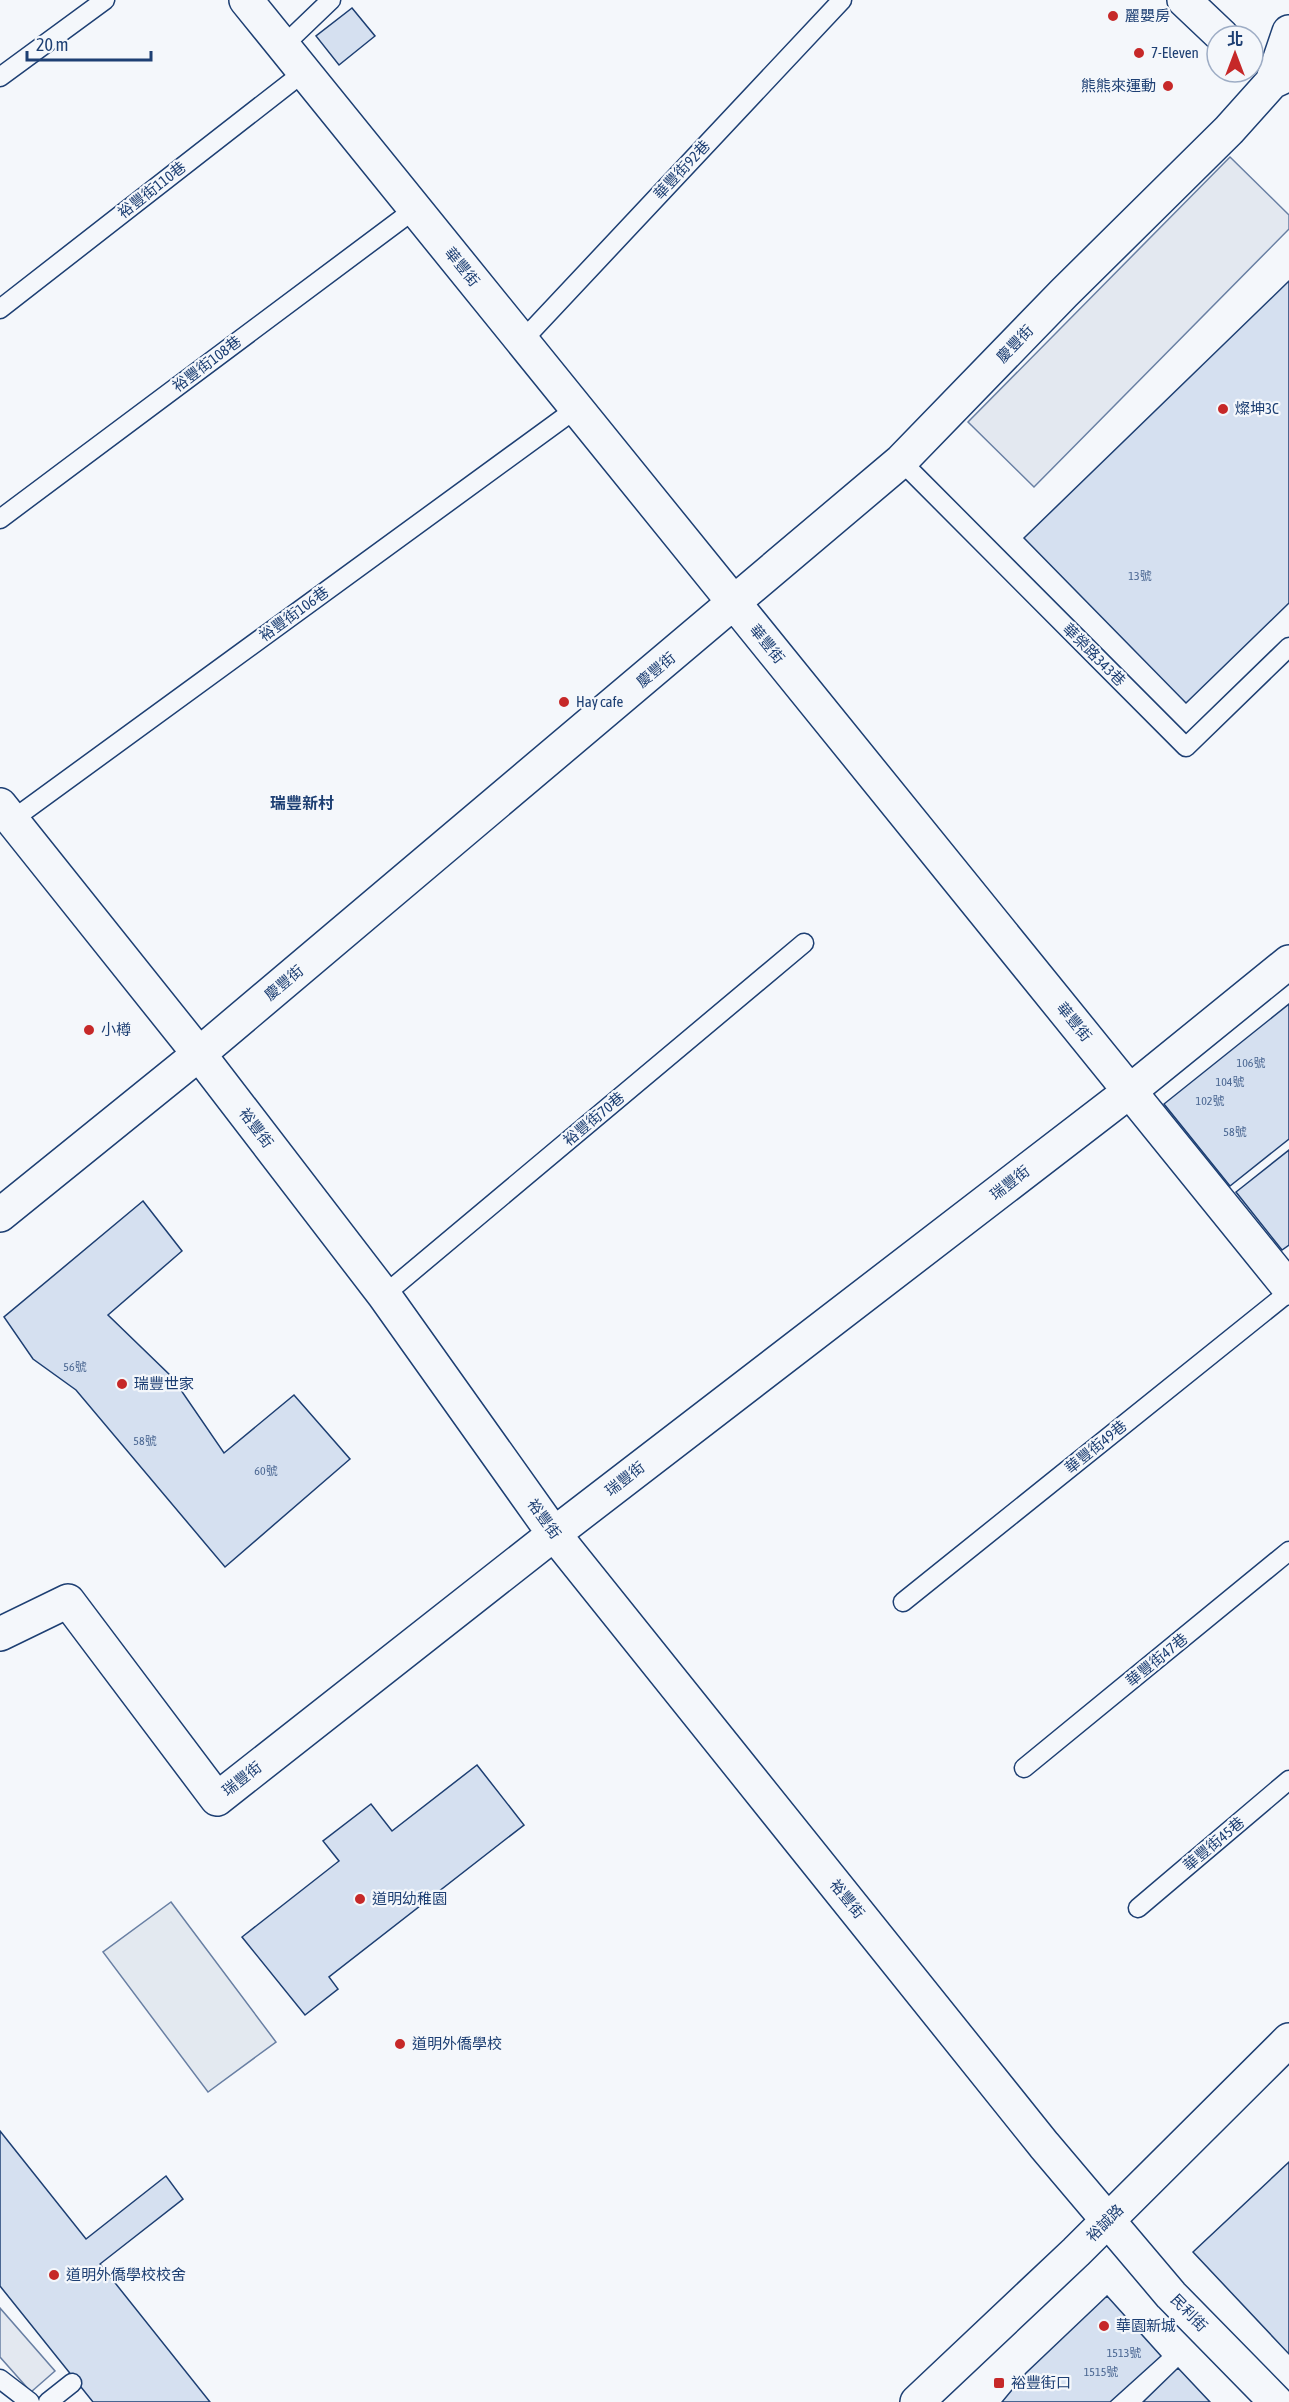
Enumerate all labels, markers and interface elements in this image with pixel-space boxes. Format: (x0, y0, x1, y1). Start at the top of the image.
place label: 麗嬰房 (1125, 7, 1170, 24)
marker: 麗嬰房 (1106, 9, 1120, 23)
scale bar (27, 24, 152, 62)
north arrow (1205, 24, 1265, 84)
text: 北 (1227, 30, 1243, 48)
text: 20 m (36, 34, 68, 55)
place label: 7-Eleven (1151, 44, 1199, 61)
marker: 7-Eleven (1132, 46, 1146, 60)
place label: 熊熊來運動 (1081, 77, 1156, 94)
marker: 熊熊來運動 (1161, 79, 1175, 93)
street label: 華豐街92巷 (650, 137, 713, 203)
street label: 裕豐街110巷 (114, 158, 189, 221)
street label: 華豐街 (442, 244, 483, 290)
street label: 慶豐街 (993, 322, 1036, 366)
street label: 裕豐街108巷 (169, 332, 244, 395)
place label: 燦坤3C (1235, 400, 1279, 417)
marker: 燦坤3C (1216, 402, 1230, 416)
house number: 13號 (1128, 569, 1152, 583)
street label: 裕豐街106巷 (256, 583, 332, 644)
street label: 華榮路343巷 (1060, 620, 1129, 689)
street label: 華豐街 (747, 621, 788, 667)
street label: 慶豐街 (633, 649, 678, 691)
place label: Hay cafe (576, 693, 624, 710)
marker: Hay cafe (557, 695, 571, 709)
district label: 瑞豐新村 (270, 794, 334, 812)
street label: 慶豐街 (261, 962, 306, 1004)
street label: 華豐街 (1054, 999, 1095, 1045)
place label: 小樽 (101, 1021, 131, 1038)
marker: 小樽 (82, 1023, 96, 1037)
house number: 106號 (1237, 1056, 1265, 1070)
house number: 104號 (1216, 1075, 1244, 1089)
street label: 裕豐街70巷 (560, 1088, 628, 1149)
house number: 102號 (1196, 1094, 1224, 1108)
street label: 裕豐街 (236, 1105, 277, 1151)
house number: 58號 (1223, 1125, 1247, 1139)
street label: 瑞豐街 (987, 1162, 1033, 1203)
house number: 56號 (63, 1360, 87, 1374)
place label: 瑞豐世家 (134, 1375, 194, 1392)
marker: 瑞豐世家 (115, 1377, 129, 1391)
street label: 華豐街49巷 (1062, 1417, 1130, 1477)
house number: 58號 (133, 1434, 157, 1448)
street label: 瑞豐街 (602, 1458, 648, 1499)
house number: 60號 (254, 1464, 278, 1478)
street label: 裕豐街 (524, 1496, 565, 1542)
street label: 華豐街47巷 (1123, 1630, 1191, 1690)
street label: 瑞豐街 (219, 1758, 265, 1799)
street label: 華豐街45巷 (1180, 1813, 1248, 1874)
street label: 裕豐街 (827, 1876, 868, 1922)
place label: 道明幼稚園 (372, 1890, 447, 1907)
marker: 道明幼稚園 (353, 1892, 367, 1906)
place label: 道明外僑學校 (412, 2035, 502, 2052)
marker: 道明外僑學校 (393, 2037, 407, 2051)
street label: 裕誠路 (1083, 2201, 1127, 2245)
place label: 道明外僑學校校舍 (66, 2266, 186, 2283)
marker: 道明外僑學校校舍 (47, 2268, 61, 2282)
street label: 民利街 (1168, 2291, 1211, 2335)
place label: 華園新城 (1116, 2317, 1176, 2334)
marker: 華園新城 (1097, 2319, 1111, 2333)
house number: 1513號 (1107, 2346, 1141, 2360)
house number: 1515號 (1084, 2365, 1118, 2379)
place label: 裕豐街口 (1011, 2374, 1071, 2391)
marker: 裕豐街口 (992, 2376, 1006, 2390)

